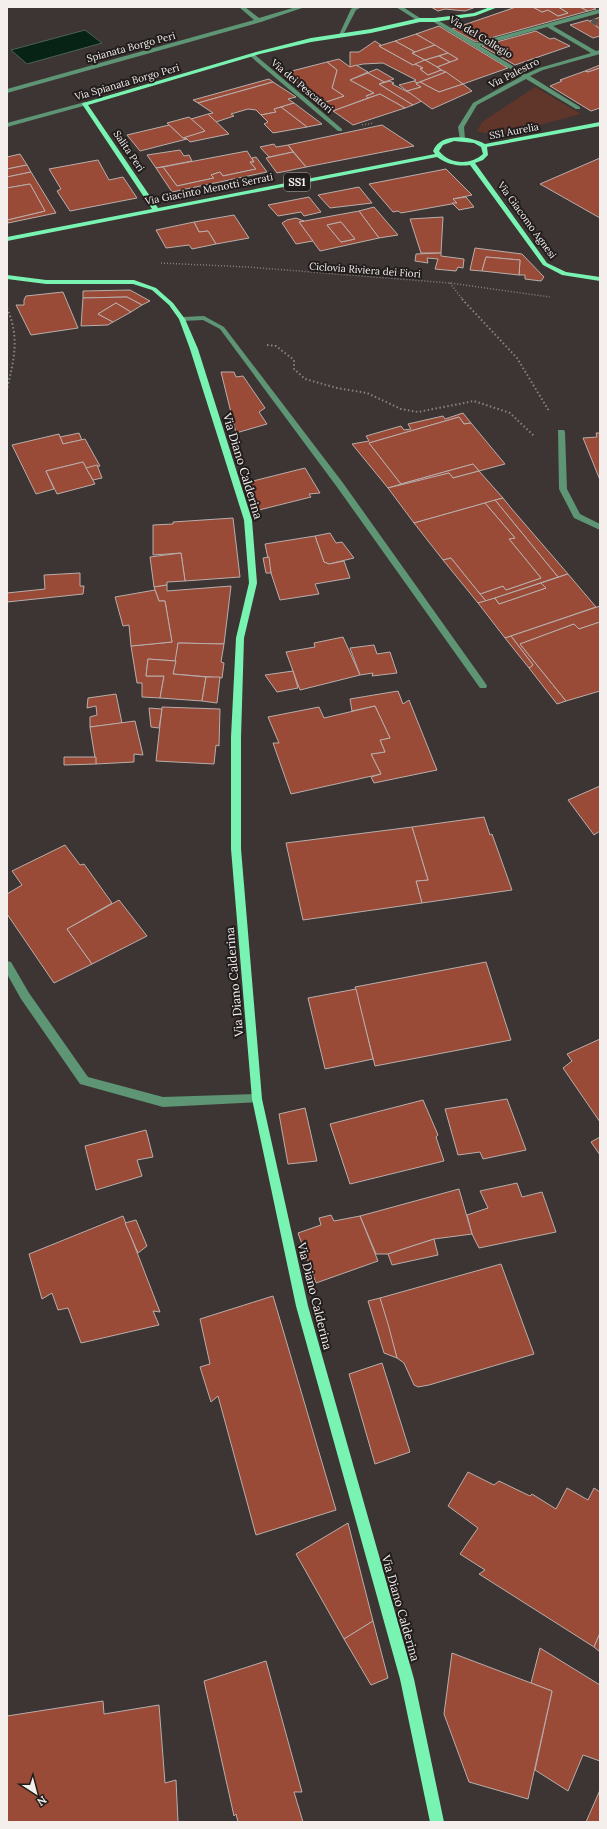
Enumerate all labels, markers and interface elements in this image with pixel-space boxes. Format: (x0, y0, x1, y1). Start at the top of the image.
street label: Via del Collegio (446, 12, 515, 61)
street label: Spianata Borgo Peri (85, 29, 177, 65)
street label: Via Palestro (486, 55, 542, 92)
street label: Via dei Pescatori (268, 56, 336, 116)
street label: Via Spianata Borgo Peri (72, 61, 181, 103)
street label: SS1 Aurelia (488, 120, 540, 142)
street label: Salita Peri (111, 128, 148, 174)
street label: Via Giacinto Menotti Serrati (143, 170, 274, 208)
road number: SS1 (284, 173, 310, 191)
street label: Via Giacomo Agnesi (494, 178, 559, 261)
street label: Ciclovia Riviera dei Fiori (309, 260, 421, 280)
street label: Via Diano Calderina (219, 410, 266, 521)
street label: Via Diano Calderina (222, 927, 246, 1038)
street label: Via Diano Calderina (294, 1240, 336, 1351)
street label: Via Diano Calderina (378, 1552, 423, 1663)
north arrow (16, 1773, 56, 1813)
text: N (34, 1793, 49, 1810)

